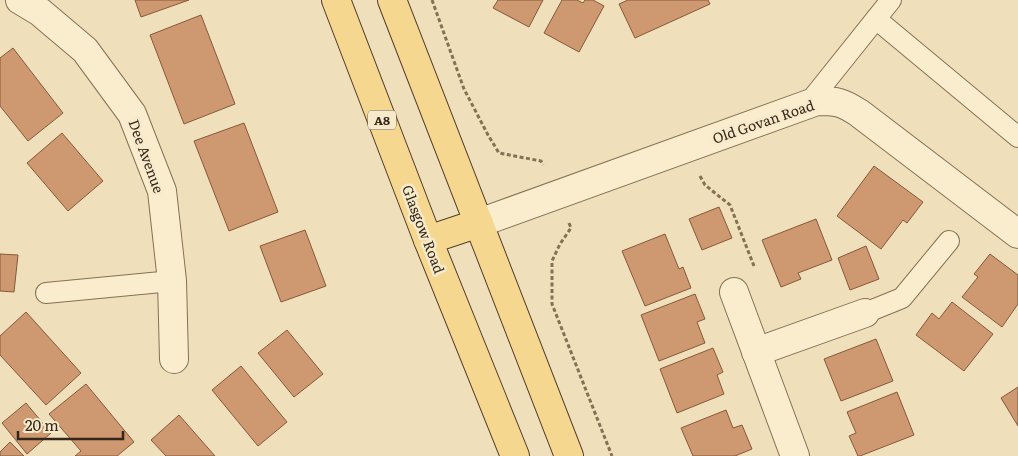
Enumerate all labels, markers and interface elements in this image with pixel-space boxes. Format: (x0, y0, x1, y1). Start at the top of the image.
street label: Old Govan Road (709, 94, 817, 148)
road number: A8 (368, 110, 396, 130)
street label: Dee Avenue (124, 116, 170, 196)
street label: Glasgow Road (398, 182, 450, 277)
scale bar (18, 408, 122, 440)
text: 20 m (25, 413, 59, 436)

